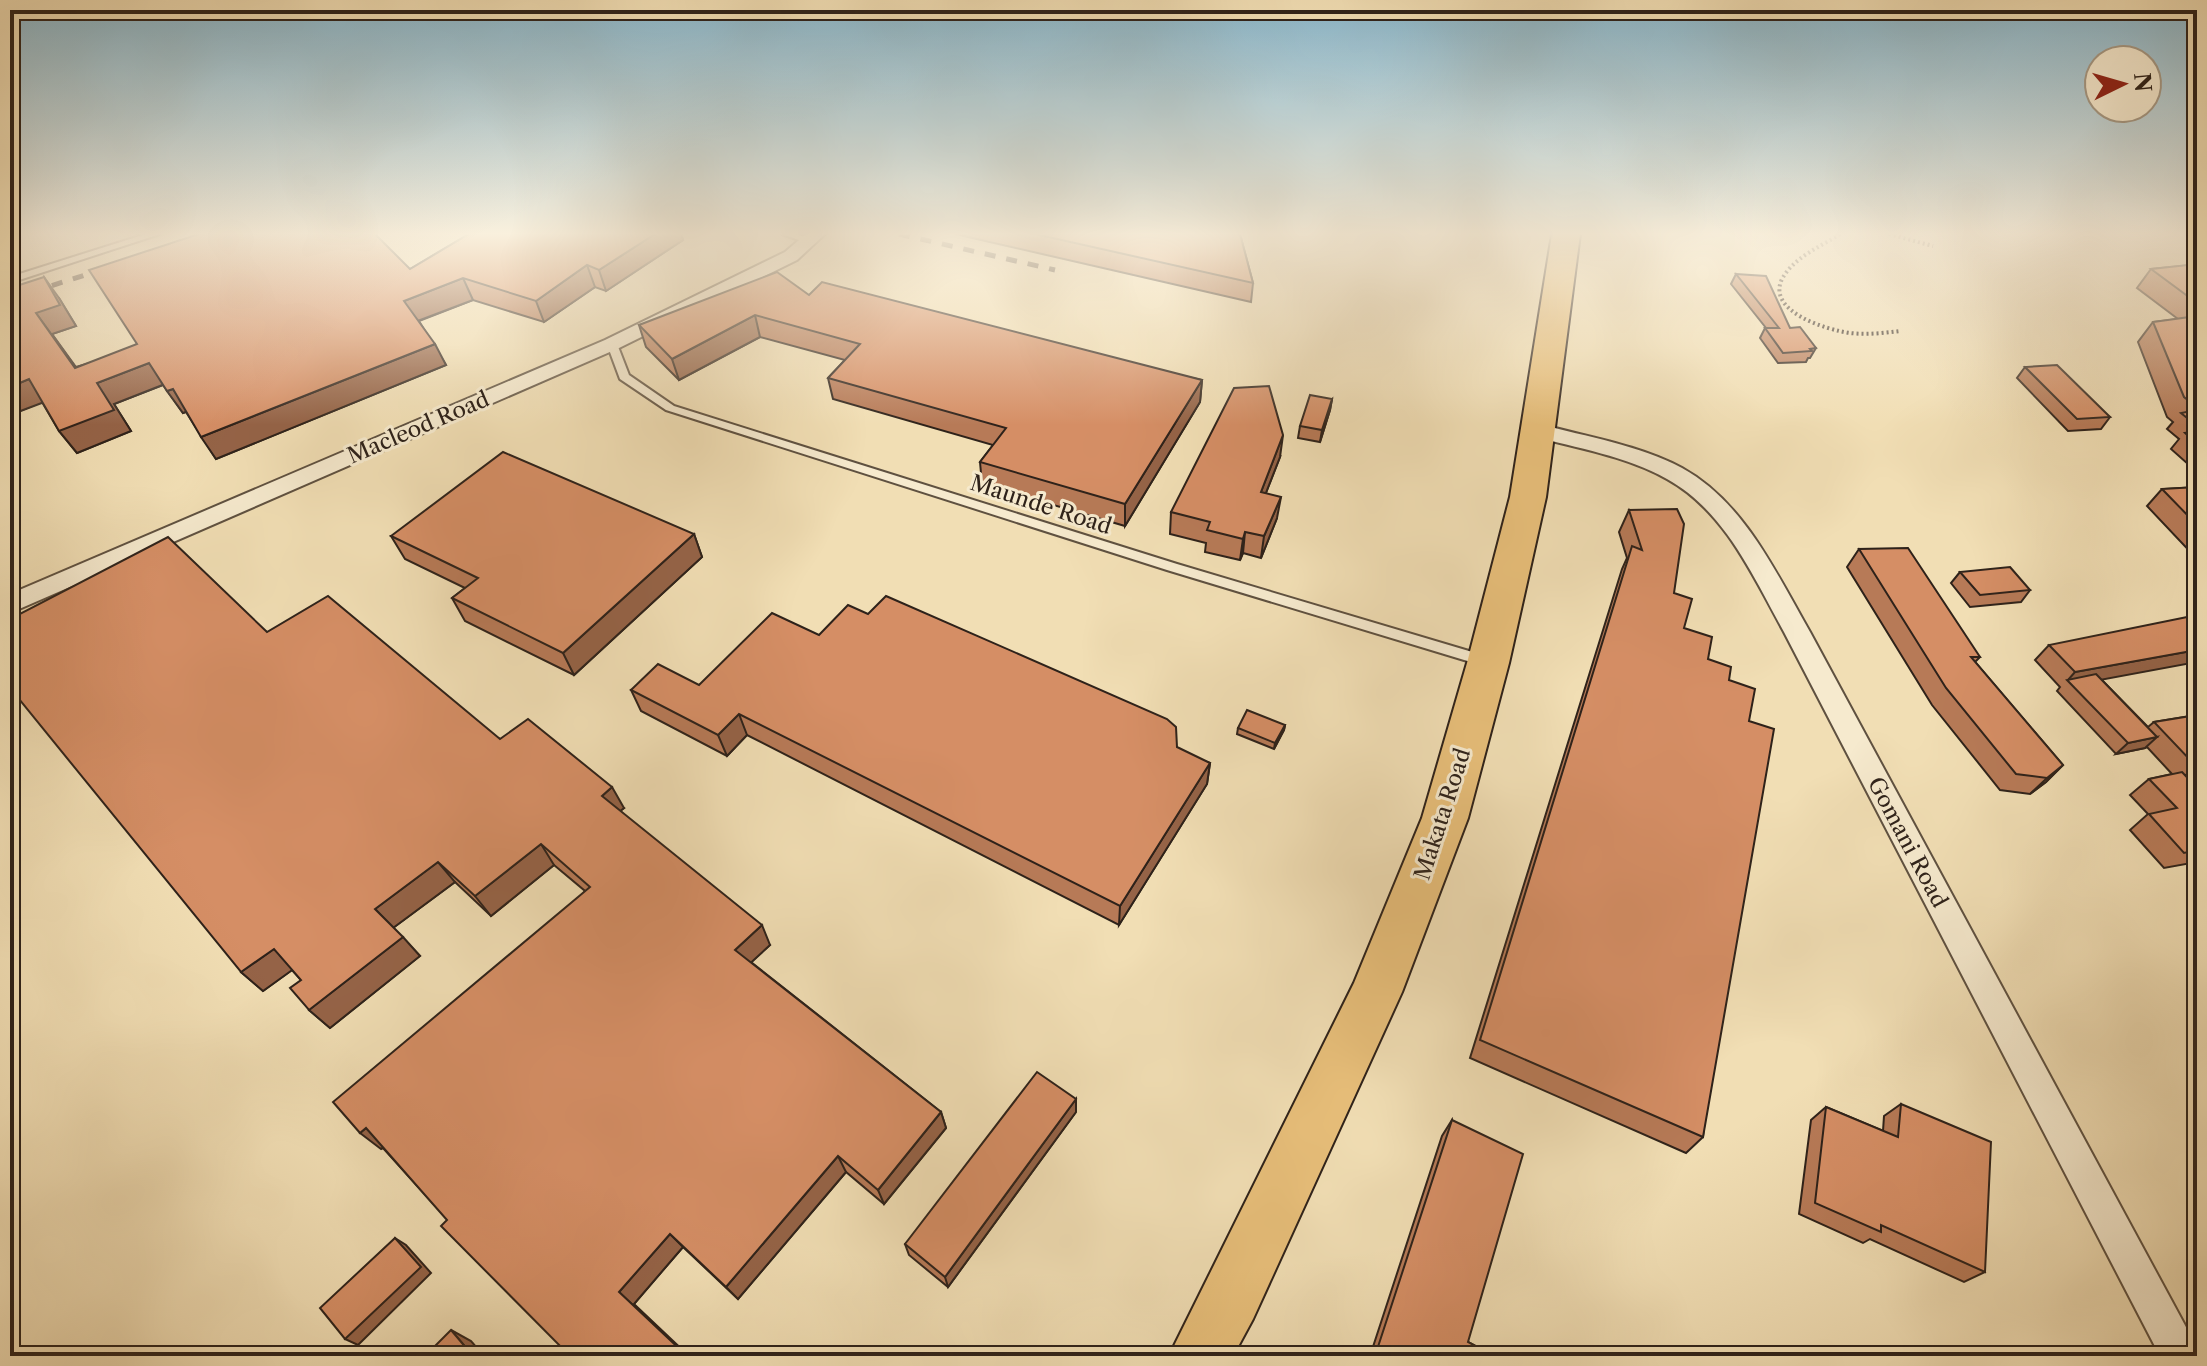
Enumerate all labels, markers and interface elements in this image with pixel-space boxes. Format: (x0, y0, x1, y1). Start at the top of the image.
north arrow (2083, 44, 2163, 124)
text: N (2128, 72, 2157, 93)
street label: Macleod Road (343, 385, 493, 469)
street label: Maunde Road (967, 469, 1115, 540)
street label: Makata Road (1408, 745, 1476, 883)
street label: Gomani Road (1862, 772, 1953, 912)

